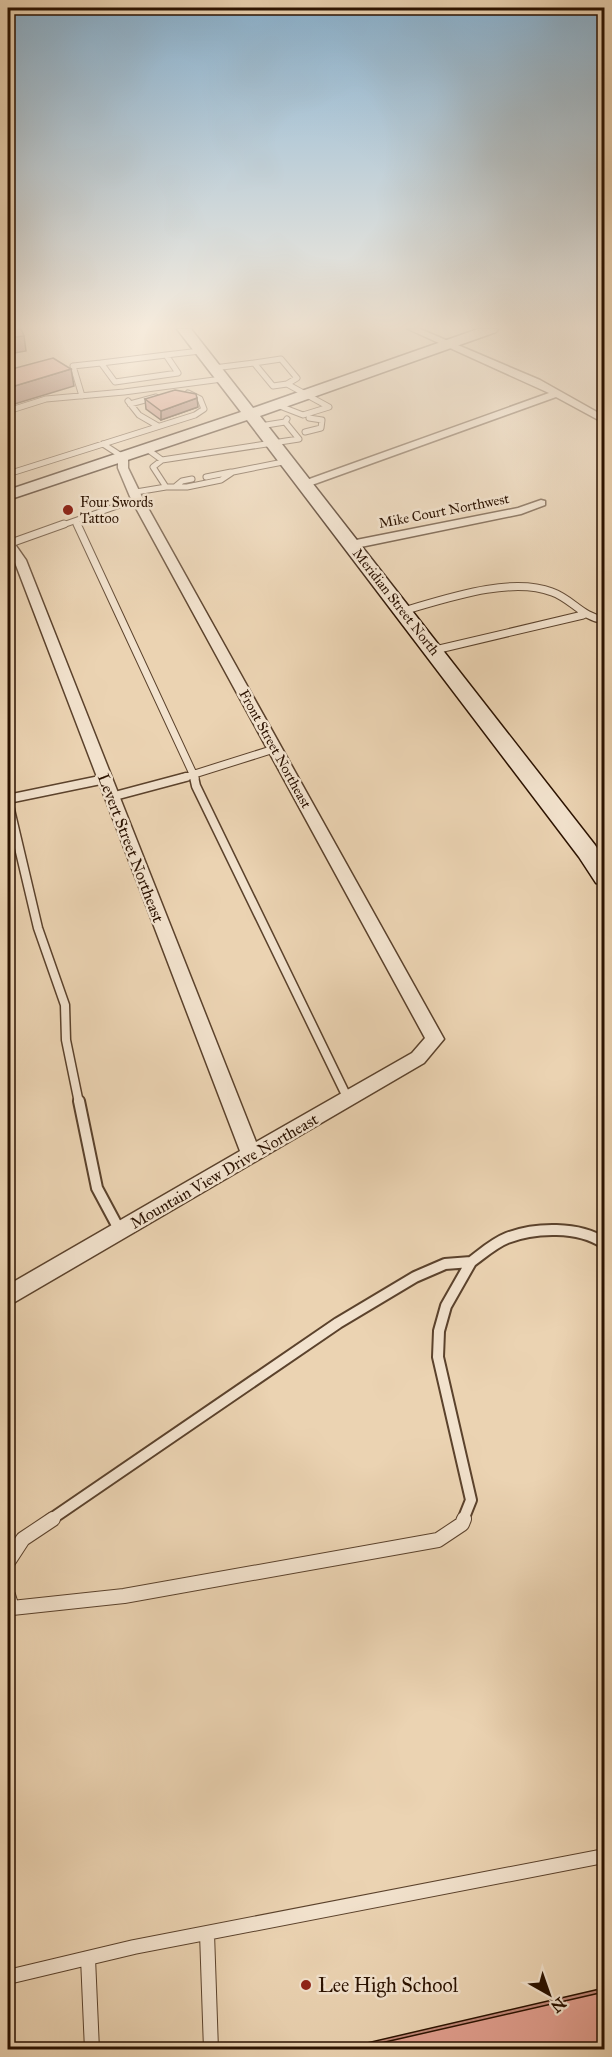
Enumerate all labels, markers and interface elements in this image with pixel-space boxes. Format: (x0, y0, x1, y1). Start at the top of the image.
street label: Mike Court Northwest (377, 490, 511, 532)
place label: Four Swords Tattoo (80, 494, 153, 527)
marker: Four Swords Tattoo (61, 503, 75, 517)
street label: Meridian Street North (349, 545, 443, 659)
street label: Front Street Northeast (235, 687, 315, 811)
street label: Levert Street Northeast (94, 771, 168, 925)
street label: Mountain View Drive Northeast (127, 1109, 322, 1233)
north arrow (519, 1964, 579, 2024)
place label: Lee High School (318, 1973, 459, 1998)
marker: Lee High School (299, 1978, 313, 1992)
text: N (547, 1993, 570, 2017)

